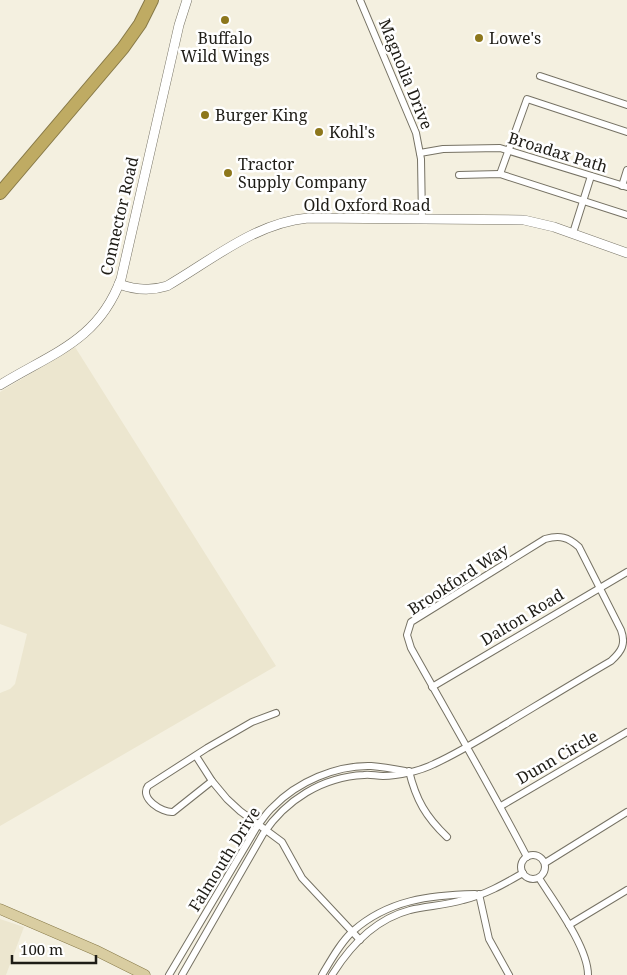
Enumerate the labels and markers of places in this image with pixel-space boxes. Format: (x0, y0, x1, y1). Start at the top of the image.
marker: Buffalo Wild Wings (219, 14, 231, 26)
place label: Buffalo Wild Wings (181, 27, 269, 67)
place label: Lowe's (489, 27, 541, 49)
marker: Lowe's (473, 32, 485, 44)
place label: Burger King (215, 104, 308, 126)
marker: Burger King (199, 109, 211, 121)
place label: Kohl's (329, 121, 375, 143)
marker: Kohl's (313, 126, 325, 138)
place label: Tractor Supply Company (238, 153, 368, 193)
marker: Tractor Supply Company (222, 167, 234, 179)

